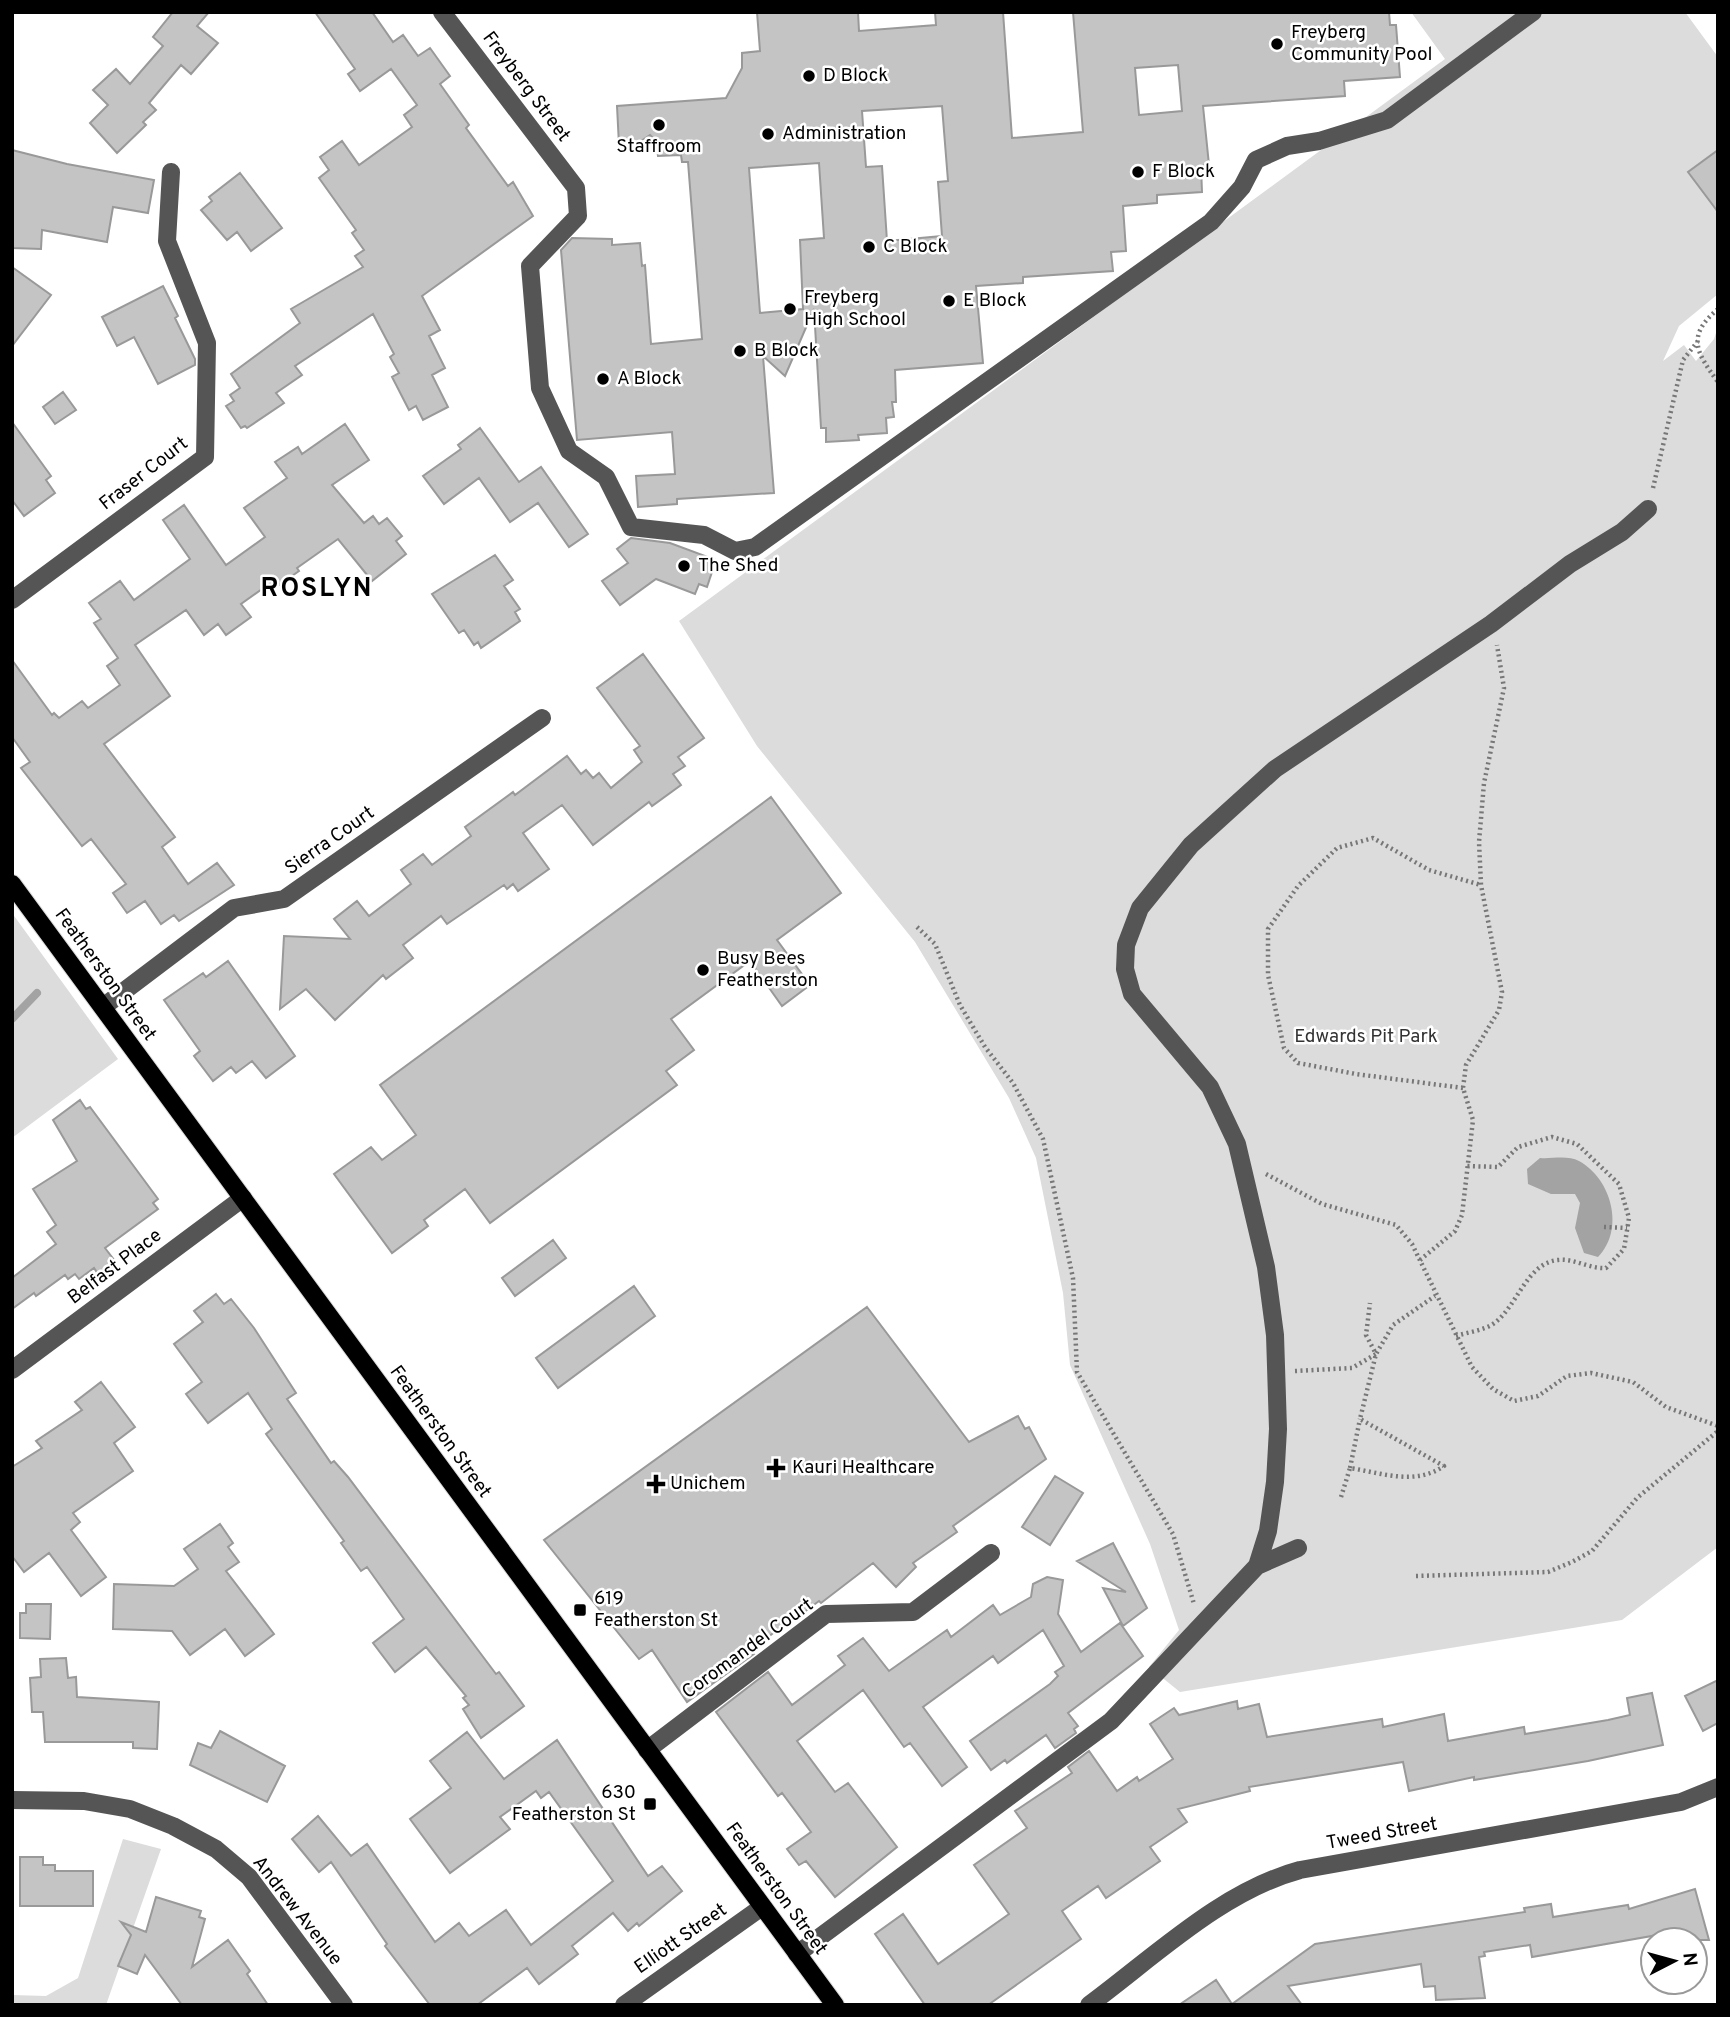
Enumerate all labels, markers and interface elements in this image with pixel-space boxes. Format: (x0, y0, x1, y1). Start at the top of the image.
place label: Freyberg Community Pool (1291, 21, 1433, 67)
street label: Freyberg Street (477, 27, 575, 147)
marker: Freyberg Community Pool (1269, 36, 1285, 52)
place label: D Block (823, 64, 888, 88)
marker: D Block (801, 68, 817, 84)
marker: Staffroom (651, 117, 667, 133)
place label: Administration (782, 122, 907, 146)
marker: Administration (760, 126, 776, 142)
place label: Staffroom (616, 135, 702, 159)
place label: F Block (1152, 160, 1215, 184)
marker: F Block (1130, 164, 1146, 180)
place label: C Block (883, 235, 948, 259)
marker: C Block (861, 239, 877, 255)
place label: Freyberg High School (804, 286, 906, 332)
place label: E Block (963, 289, 1027, 313)
marker: E Block (941, 293, 957, 309)
marker: Freyberg High School (782, 301, 798, 317)
place label: B Block (754, 339, 819, 363)
marker: B Block (732, 343, 748, 359)
place label: A Block (617, 367, 682, 391)
marker: A Block (595, 371, 611, 387)
street label: Fraser Court (95, 432, 193, 516)
place label: The Shed (698, 554, 778, 578)
marker: The Shed (676, 558, 692, 574)
district label: ROSLYN (261, 573, 373, 606)
street label: Sierra Court (280, 801, 380, 881)
street label: Featherston Street (49, 904, 161, 1046)
place label: Busy Bees Featherston (717, 947, 818, 993)
marker: Busy Bees Featherston (695, 962, 711, 978)
park label: Edwards Pit Park (1294, 1025, 1438, 1049)
street label: Belfast Place (63, 1224, 167, 1310)
street label: Featherston Street (384, 1361, 496, 1503)
place label: Kauri Healthcare (792, 1456, 935, 1480)
marker: Kauri Healthcare (766, 1458, 786, 1478)
place label: Unichem (670, 1472, 746, 1496)
marker: Unichem (648, 1476, 664, 1492)
place label: 619 Featherston St (594, 1587, 718, 1633)
street label: Coromandel Court (678, 1593, 818, 1705)
marker: 619 Featherston St (572, 1602, 588, 1618)
place label: 630 Featherston St (512, 1781, 636, 1827)
marker: 630 Featherston St (642, 1796, 658, 1812)
street label: Tweed Street (1325, 1812, 1439, 1856)
street label: Featherston Street (720, 1818, 832, 1960)
street label: Andrew Avenue (247, 1851, 347, 1971)
street label: Elliott Street (630, 1898, 732, 1980)
north arrow (1639, 1926, 1709, 1996)
text: N (1676, 1951, 1702, 1967)

